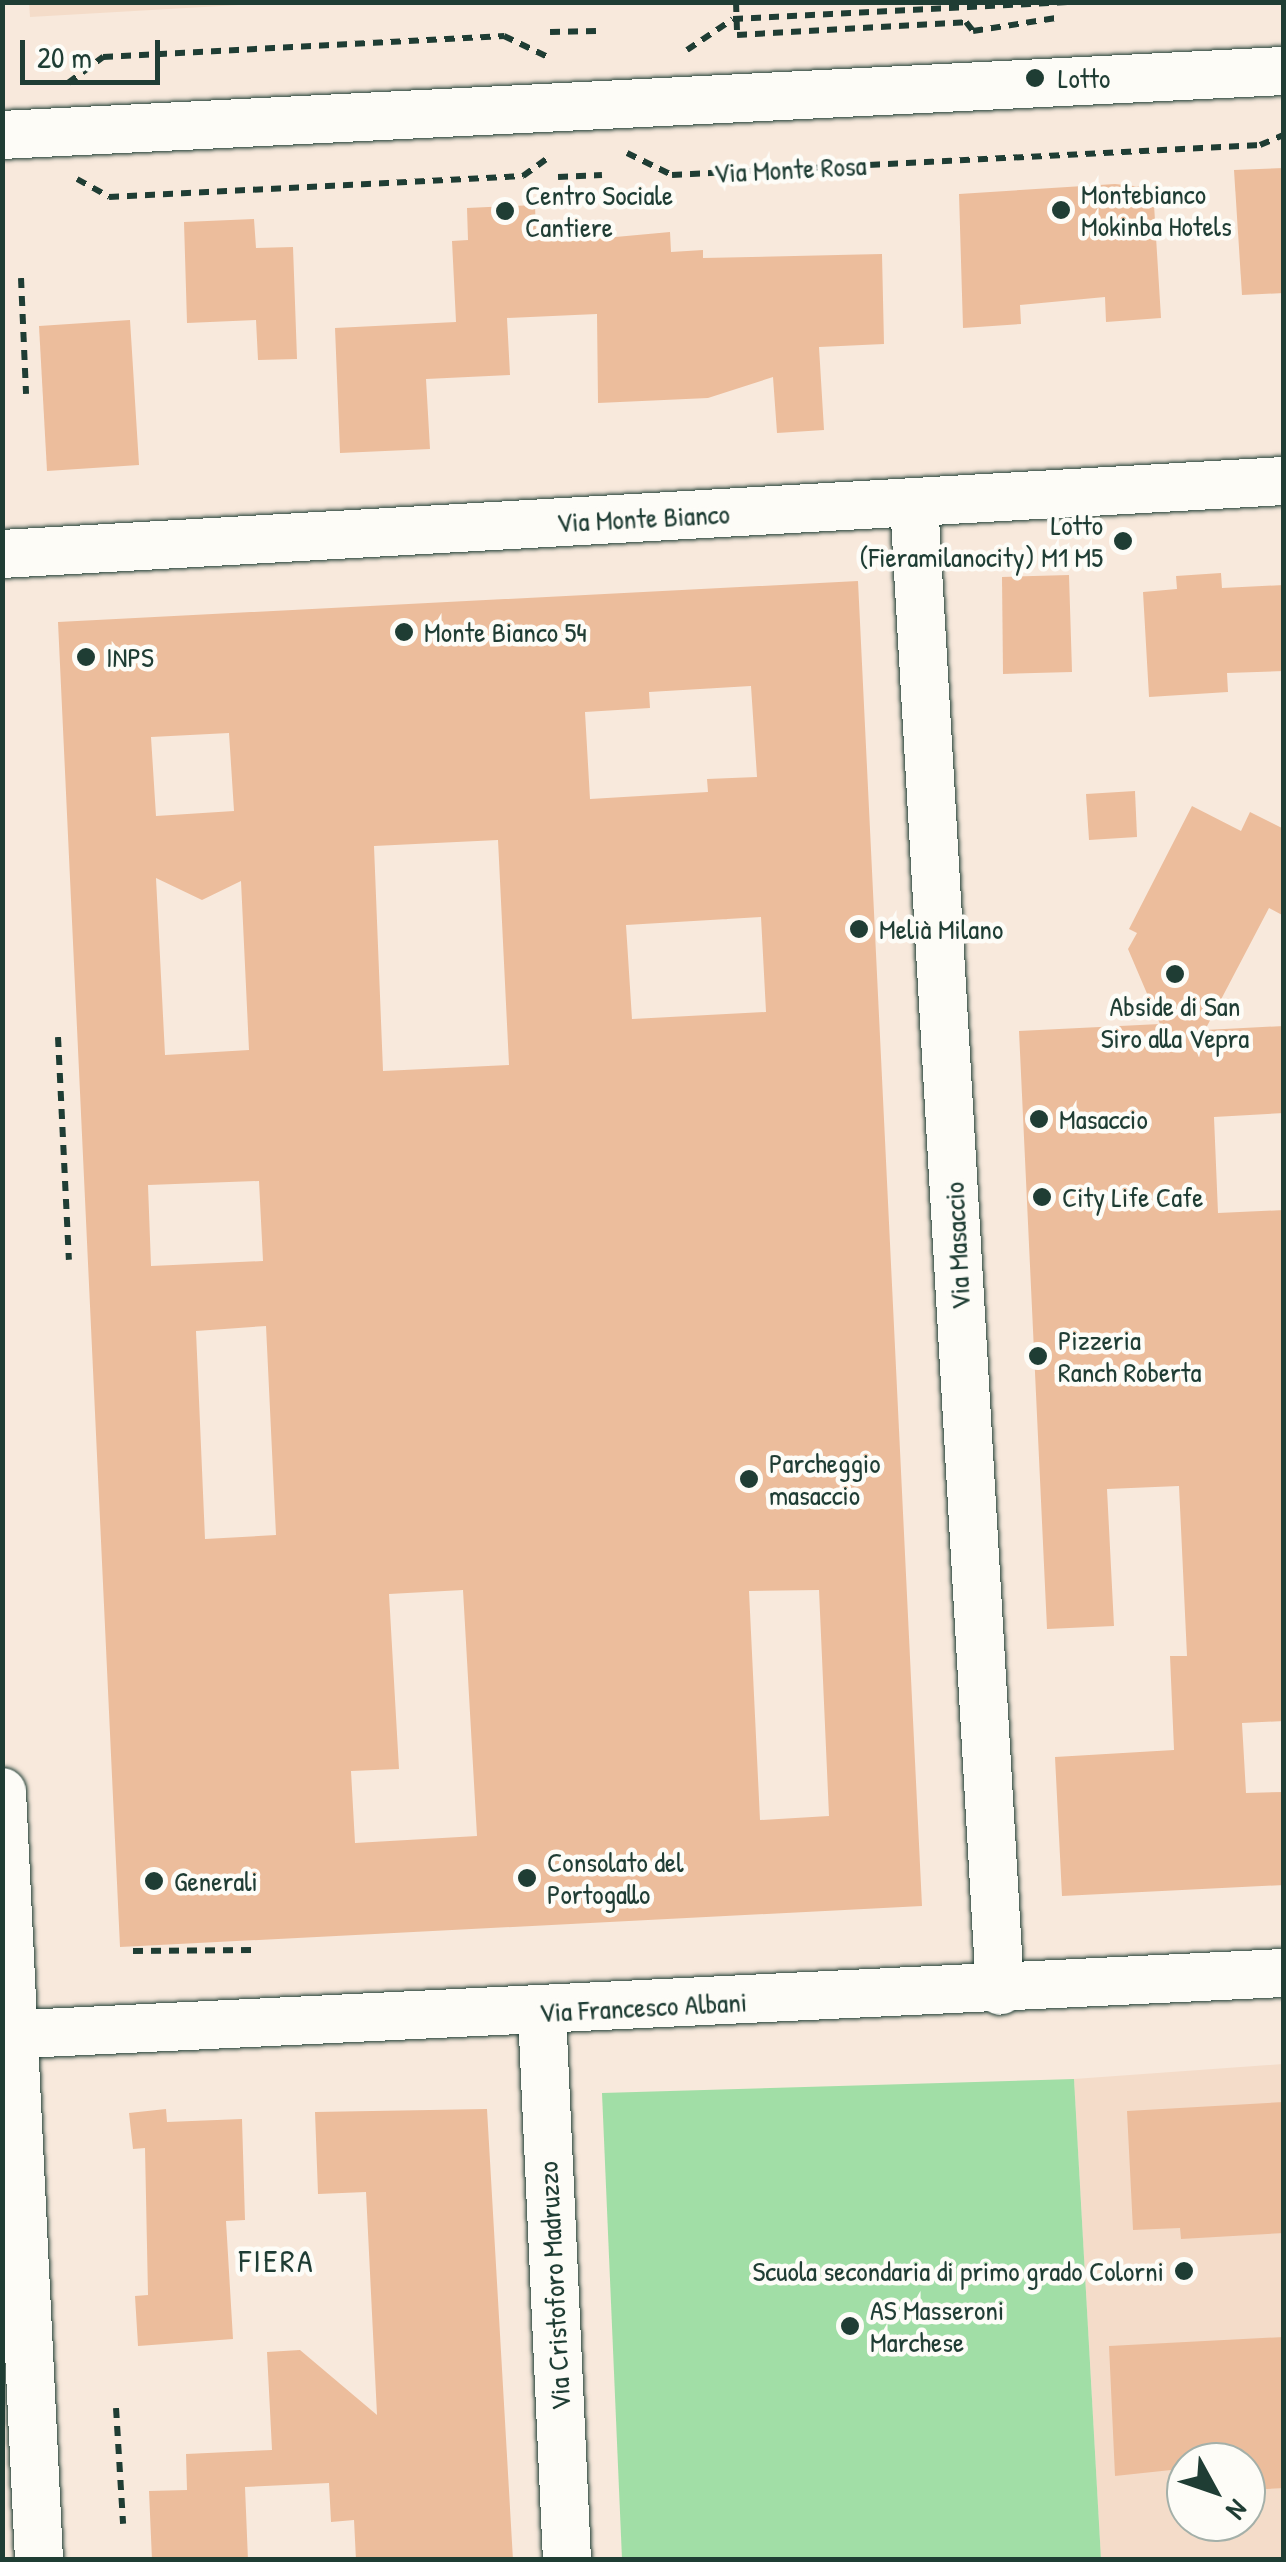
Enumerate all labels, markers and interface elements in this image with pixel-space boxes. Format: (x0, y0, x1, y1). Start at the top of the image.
scale bar (25, 20, 165, 82)
text: 20 m (37, 37, 92, 77)
place label: Lotto (1058, 61, 1110, 95)
marker: Lotto (1022, 65, 1048, 91)
street label: Via Monte Rosa (713, 148, 867, 190)
place label: Montebianco Mokinba Hotels (1081, 177, 1232, 243)
place label: Centro Sociale Cantiere (525, 178, 673, 244)
marker: Montebianco Mokinba Hotels (1050, 199, 1072, 221)
marker: Centro Sociale Cantiere (494, 200, 516, 222)
street label: Via Monte Bianco (555, 497, 731, 539)
place label: Lotto (Fieramilanocity) M1 M5 (859, 508, 1103, 574)
marker: Lotto (Fieramilanocity) M1 M5 (1112, 530, 1134, 552)
place label: Monte Bianco 54 (424, 615, 587, 649)
marker: Monte Bianco 54 (393, 621, 415, 643)
place label: INPS (106, 640, 154, 674)
marker: INPS (75, 646, 97, 668)
place label: Melià Milano (879, 912, 1003, 946)
marker: Melià Milano (848, 918, 870, 940)
marker: Abside di San Siro alla Vepra (1164, 963, 1186, 985)
place label: Abside di San Siro alla Vepra (1101, 989, 1249, 1055)
place label: Masaccio (1059, 1102, 1148, 1136)
marker: Masaccio (1028, 1108, 1050, 1130)
place label: City Life Cafe (1062, 1180, 1203, 1214)
street label: Via Masaccio (937, 1181, 977, 1311)
marker: City Life Cafe (1031, 1186, 1053, 1208)
place label: Pizzeria Ranch Roberta (1058, 1323, 1201, 1389)
marker: Pizzeria Ranch Roberta (1027, 1345, 1049, 1367)
place label: Parcheggio masaccio (769, 1446, 880, 1512)
marker: Parcheggio masaccio (738, 1468, 760, 1490)
place label: Consolato del Portogallo (547, 1845, 684, 1911)
place label: Generali (174, 1864, 258, 1898)
marker: Consolato del Portogallo (516, 1867, 538, 1889)
marker: Generali (143, 1870, 165, 1892)
street label: Via Francesco Albani (538, 1985, 748, 2029)
street label: Via Cristoforo Madruzzo (531, 2161, 577, 2411)
district label: FIERA (239, 2242, 315, 2280)
place label: Scuola secondaria di primo grado Colorni (752, 2254, 1164, 2288)
marker: Scuola secondaria di primo grado Colorni (1173, 2260, 1195, 2282)
place label: AS Masseroni Marchese (870, 2293, 1004, 2359)
marker: AS Masseroni Marchese (839, 2315, 861, 2337)
north arrow (1166, 2442, 1266, 2542)
text: N (1218, 2492, 1257, 2528)

